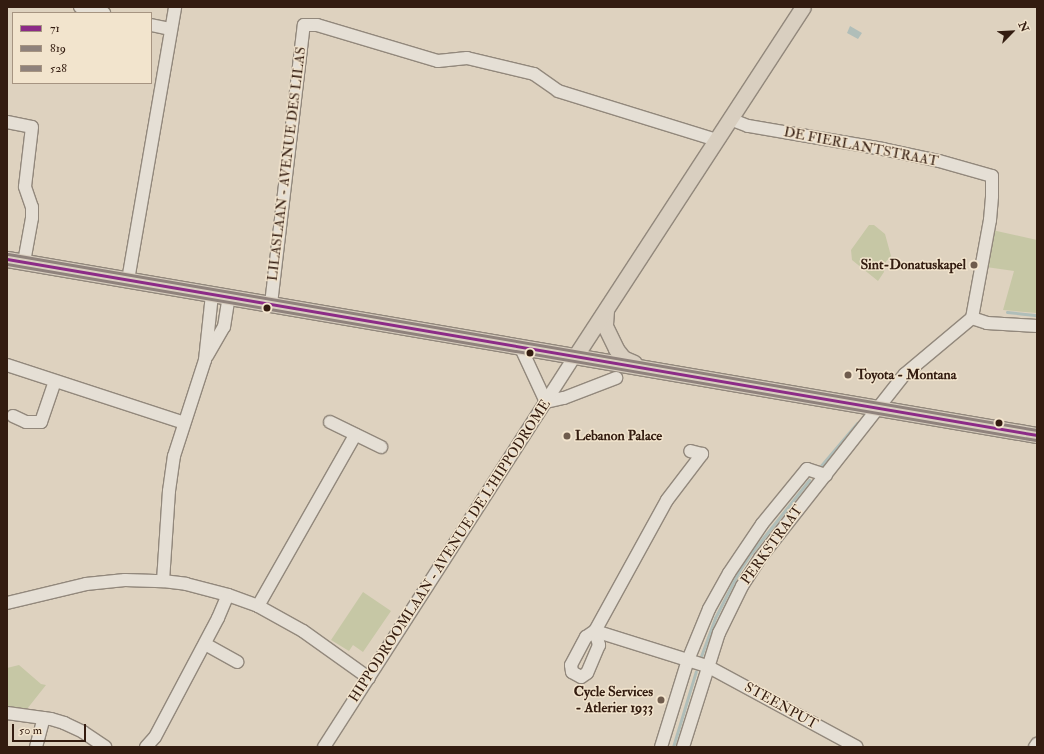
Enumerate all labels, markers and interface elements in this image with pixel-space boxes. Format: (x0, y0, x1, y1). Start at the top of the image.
legend (12, 12, 152, 84)
north arrow (992, 12, 1032, 52)
text: N (1015, 20, 1031, 34)
text: 71 (50, 21, 60, 36)
text: 819 (50, 41, 66, 56)
street label: LILASLAAN - AVENUE DES LILAS (264, 46, 310, 282)
text: 528 (50, 61, 67, 76)
street label: DE FIERLANTSTRAAT (782, 124, 940, 170)
place label: Sint-Donatuskapel (860, 257, 966, 273)
marker: Sint-Donatuskapel (969, 260, 979, 270)
unlabelled marker (262, 303, 272, 313)
unlabelled marker (525, 348, 535, 358)
place label: Toyota - Montana (856, 367, 957, 383)
marker: Toyota - Montana (843, 370, 853, 380)
street label: HIPPODROOMLAAN - AVENUE DE L'HIPPODROME (346, 397, 554, 705)
unlabelled marker (994, 418, 1004, 428)
place label: Lebanon Palace (575, 428, 662, 444)
marker: Lebanon Palace (562, 431, 572, 441)
street label: PERKSTRAAT (738, 502, 806, 588)
street label: STEENPUT (741, 679, 821, 733)
place label: Cycle Services - Atlerier 1933 (574, 684, 653, 716)
marker: Cycle Services - Atlerier 1933 (656, 695, 666, 705)
scale bar (14, 716, 88, 742)
text: 50 m (19, 723, 42, 738)

